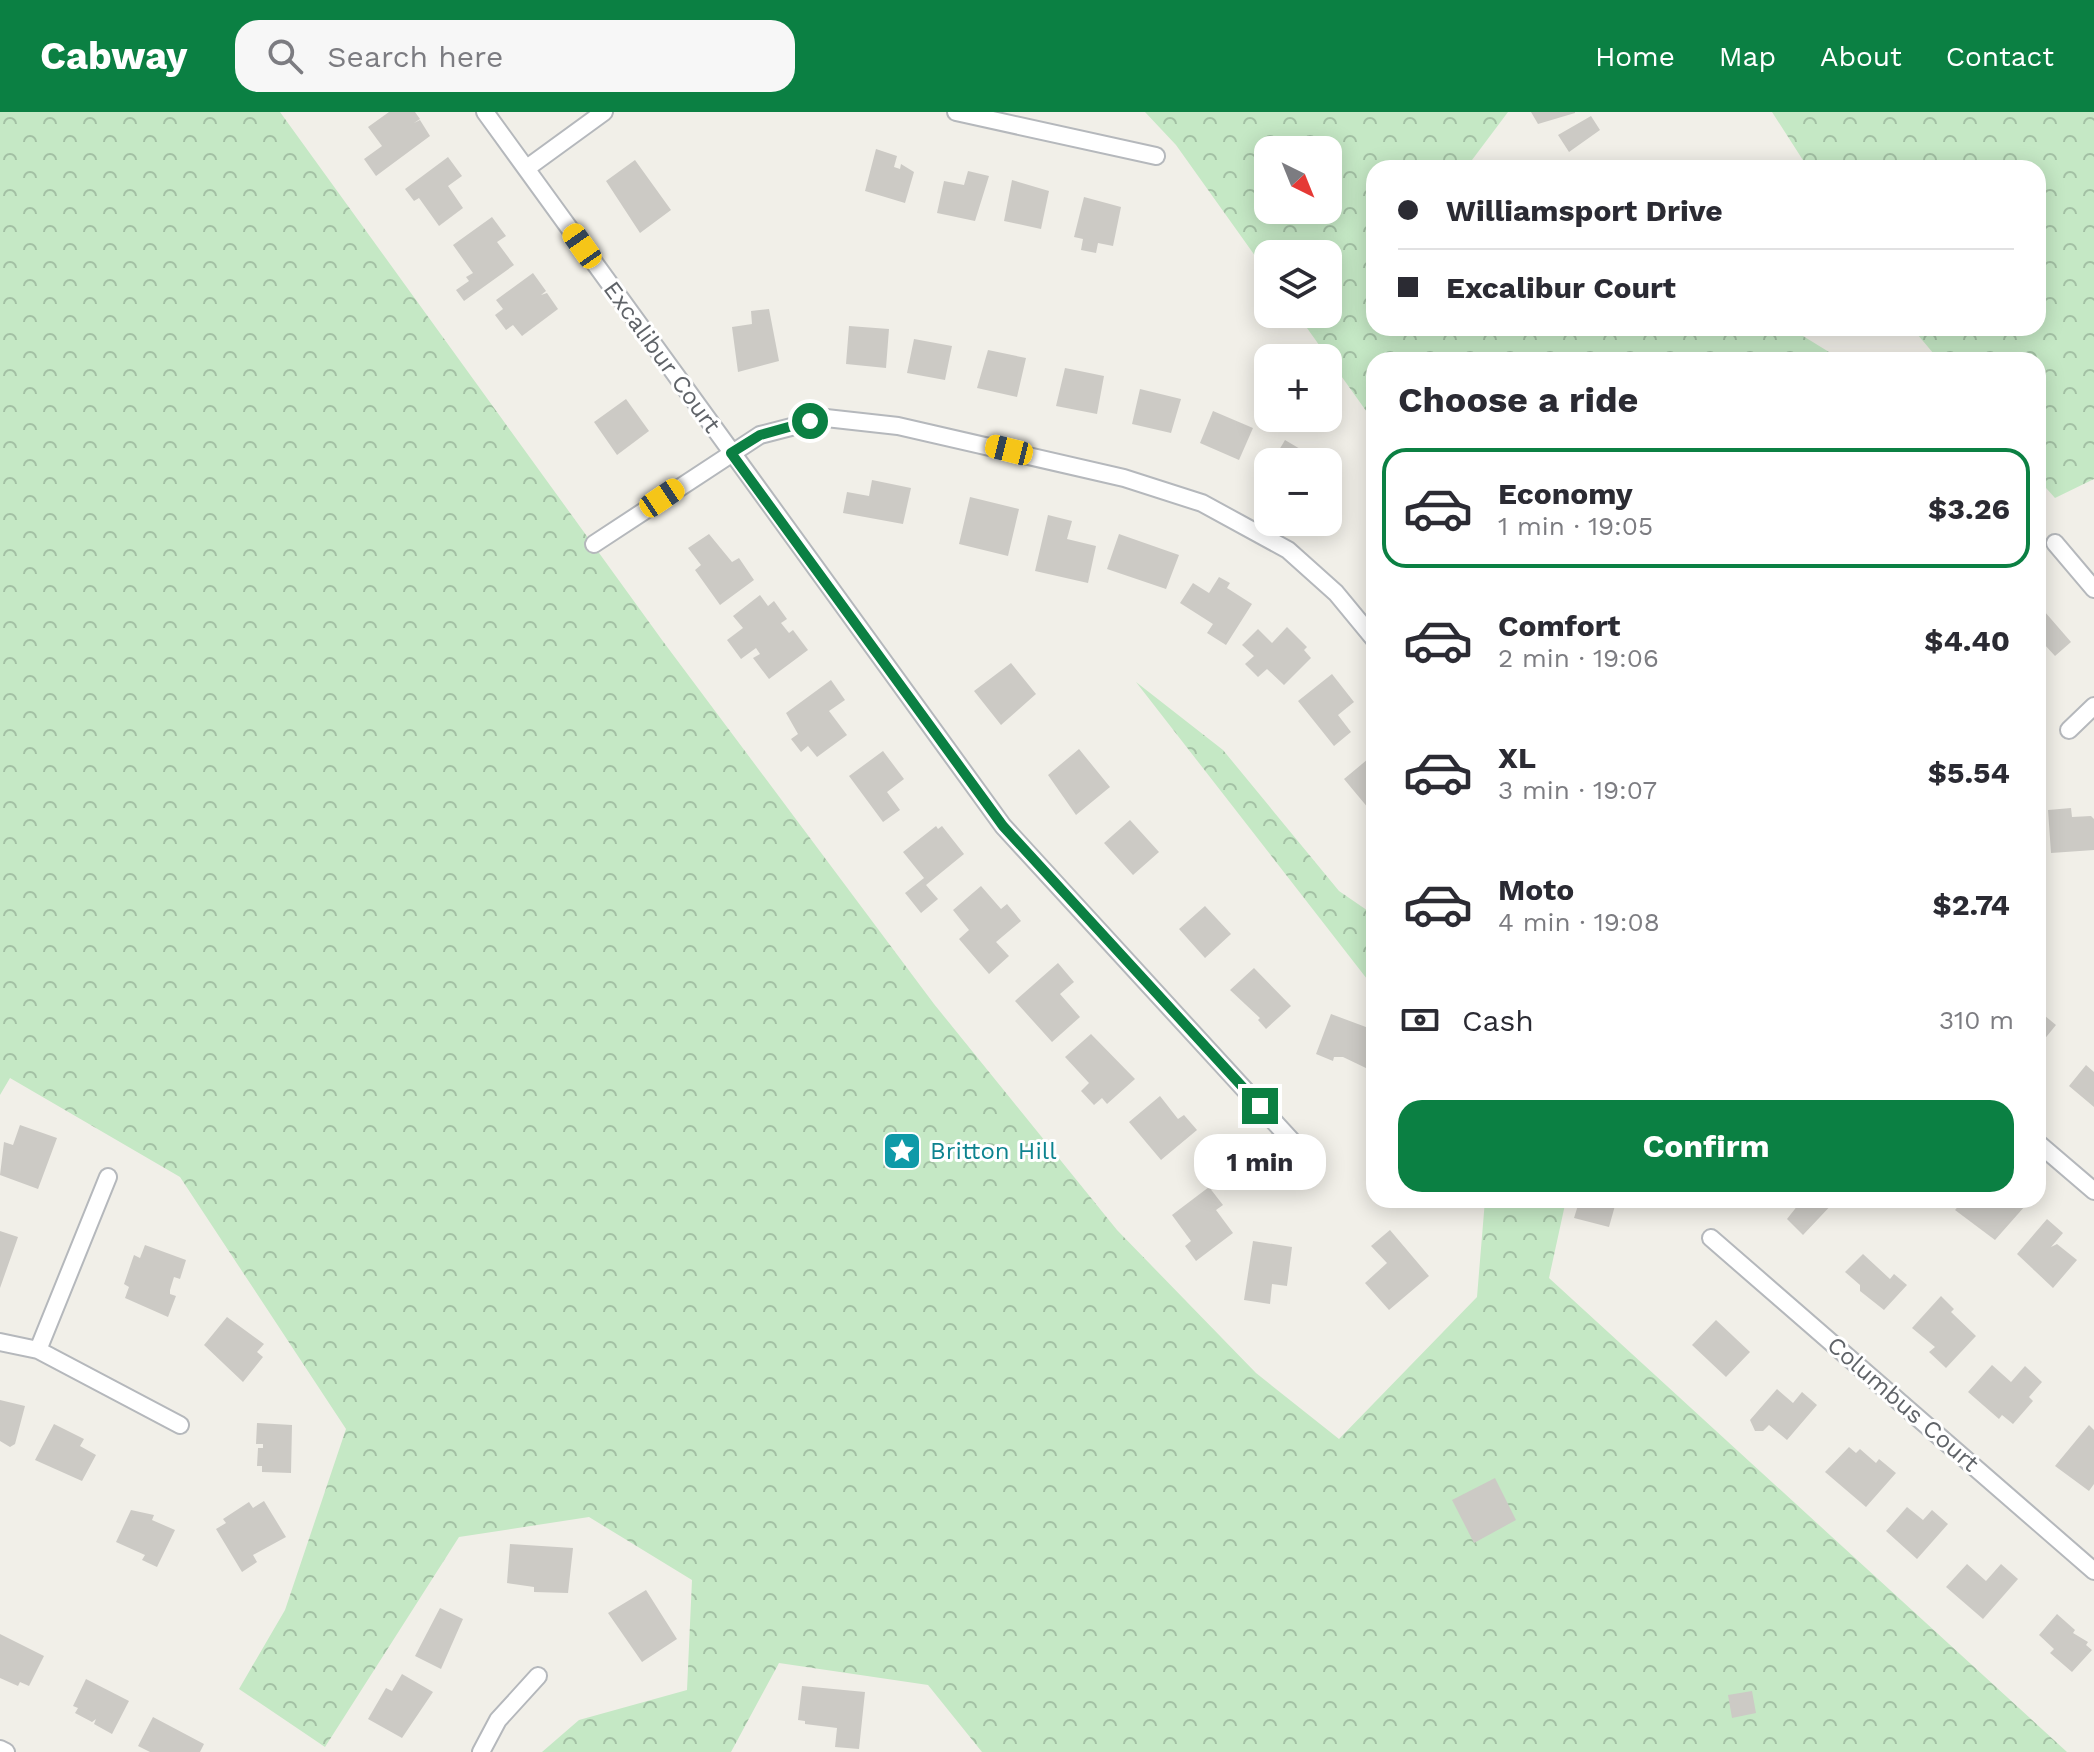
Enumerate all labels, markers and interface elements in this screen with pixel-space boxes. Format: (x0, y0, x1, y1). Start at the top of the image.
search box (235, 20, 795, 92)
text: Cabway (40, 34, 187, 78)
icon: search (263, 34, 307, 78)
text: Search here (327, 39, 503, 74)
text: Home (1595, 40, 1675, 73)
text: Map (1719, 40, 1776, 73)
text: About (1820, 40, 1902, 73)
text: Contact (1946, 40, 2054, 73)
north arrow (1254, 136, 1342, 224)
map controls (1254, 136, 1342, 536)
text: Williamsport Drive (1446, 193, 1723, 228)
car (558, 219, 606, 273)
button: layers (1254, 240, 1342, 328)
text: Excalibur Court (1446, 270, 1676, 305)
street label: Excalibur Court (598, 276, 726, 438)
button: + (1254, 344, 1342, 432)
text: Choose a ride (1398, 379, 1638, 421)
route start (792, 403, 828, 439)
car (983, 433, 1035, 467)
button: − (1254, 448, 1342, 536)
icon: car (1402, 472, 1474, 544)
car (635, 475, 689, 521)
text: Economy (1498, 476, 1633, 511)
text: $3.26 (1928, 491, 2010, 526)
text: 1 min · 19:05 (1498, 511, 1653, 541)
icon: car (1402, 604, 1474, 676)
text: Comfort (1498, 608, 1620, 643)
text: $4.40 (1924, 623, 2010, 658)
text: 2 min · 19:06 (1498, 643, 1659, 673)
icon: car (1402, 736, 1474, 808)
text: XL (1498, 740, 1536, 775)
text: $5.54 (1928, 755, 2010, 790)
text: 3 min · 19:07 (1498, 775, 1657, 805)
icon: car (1402, 868, 1474, 940)
text: Moto (1498, 872, 1574, 907)
text: $2.74 (1933, 887, 2010, 922)
text: 4 min · 19:08 (1498, 907, 1660, 937)
icon: cash (1398, 998, 1442, 1042)
text: Cash (1462, 1003, 1534, 1038)
text: 310 m (1939, 1005, 2014, 1035)
route end (1242, 1088, 1278, 1124)
button: Confirm (1398, 1100, 2014, 1192)
place icon: Britton Hill (881, 1130, 923, 1172)
callout: 1 min (1194, 1134, 1326, 1190)
place label: Britton Hill (930, 1137, 1057, 1165)
text: 1 min (1227, 1147, 1293, 1177)
street label: Columbus Court (1822, 1331, 1984, 1477)

